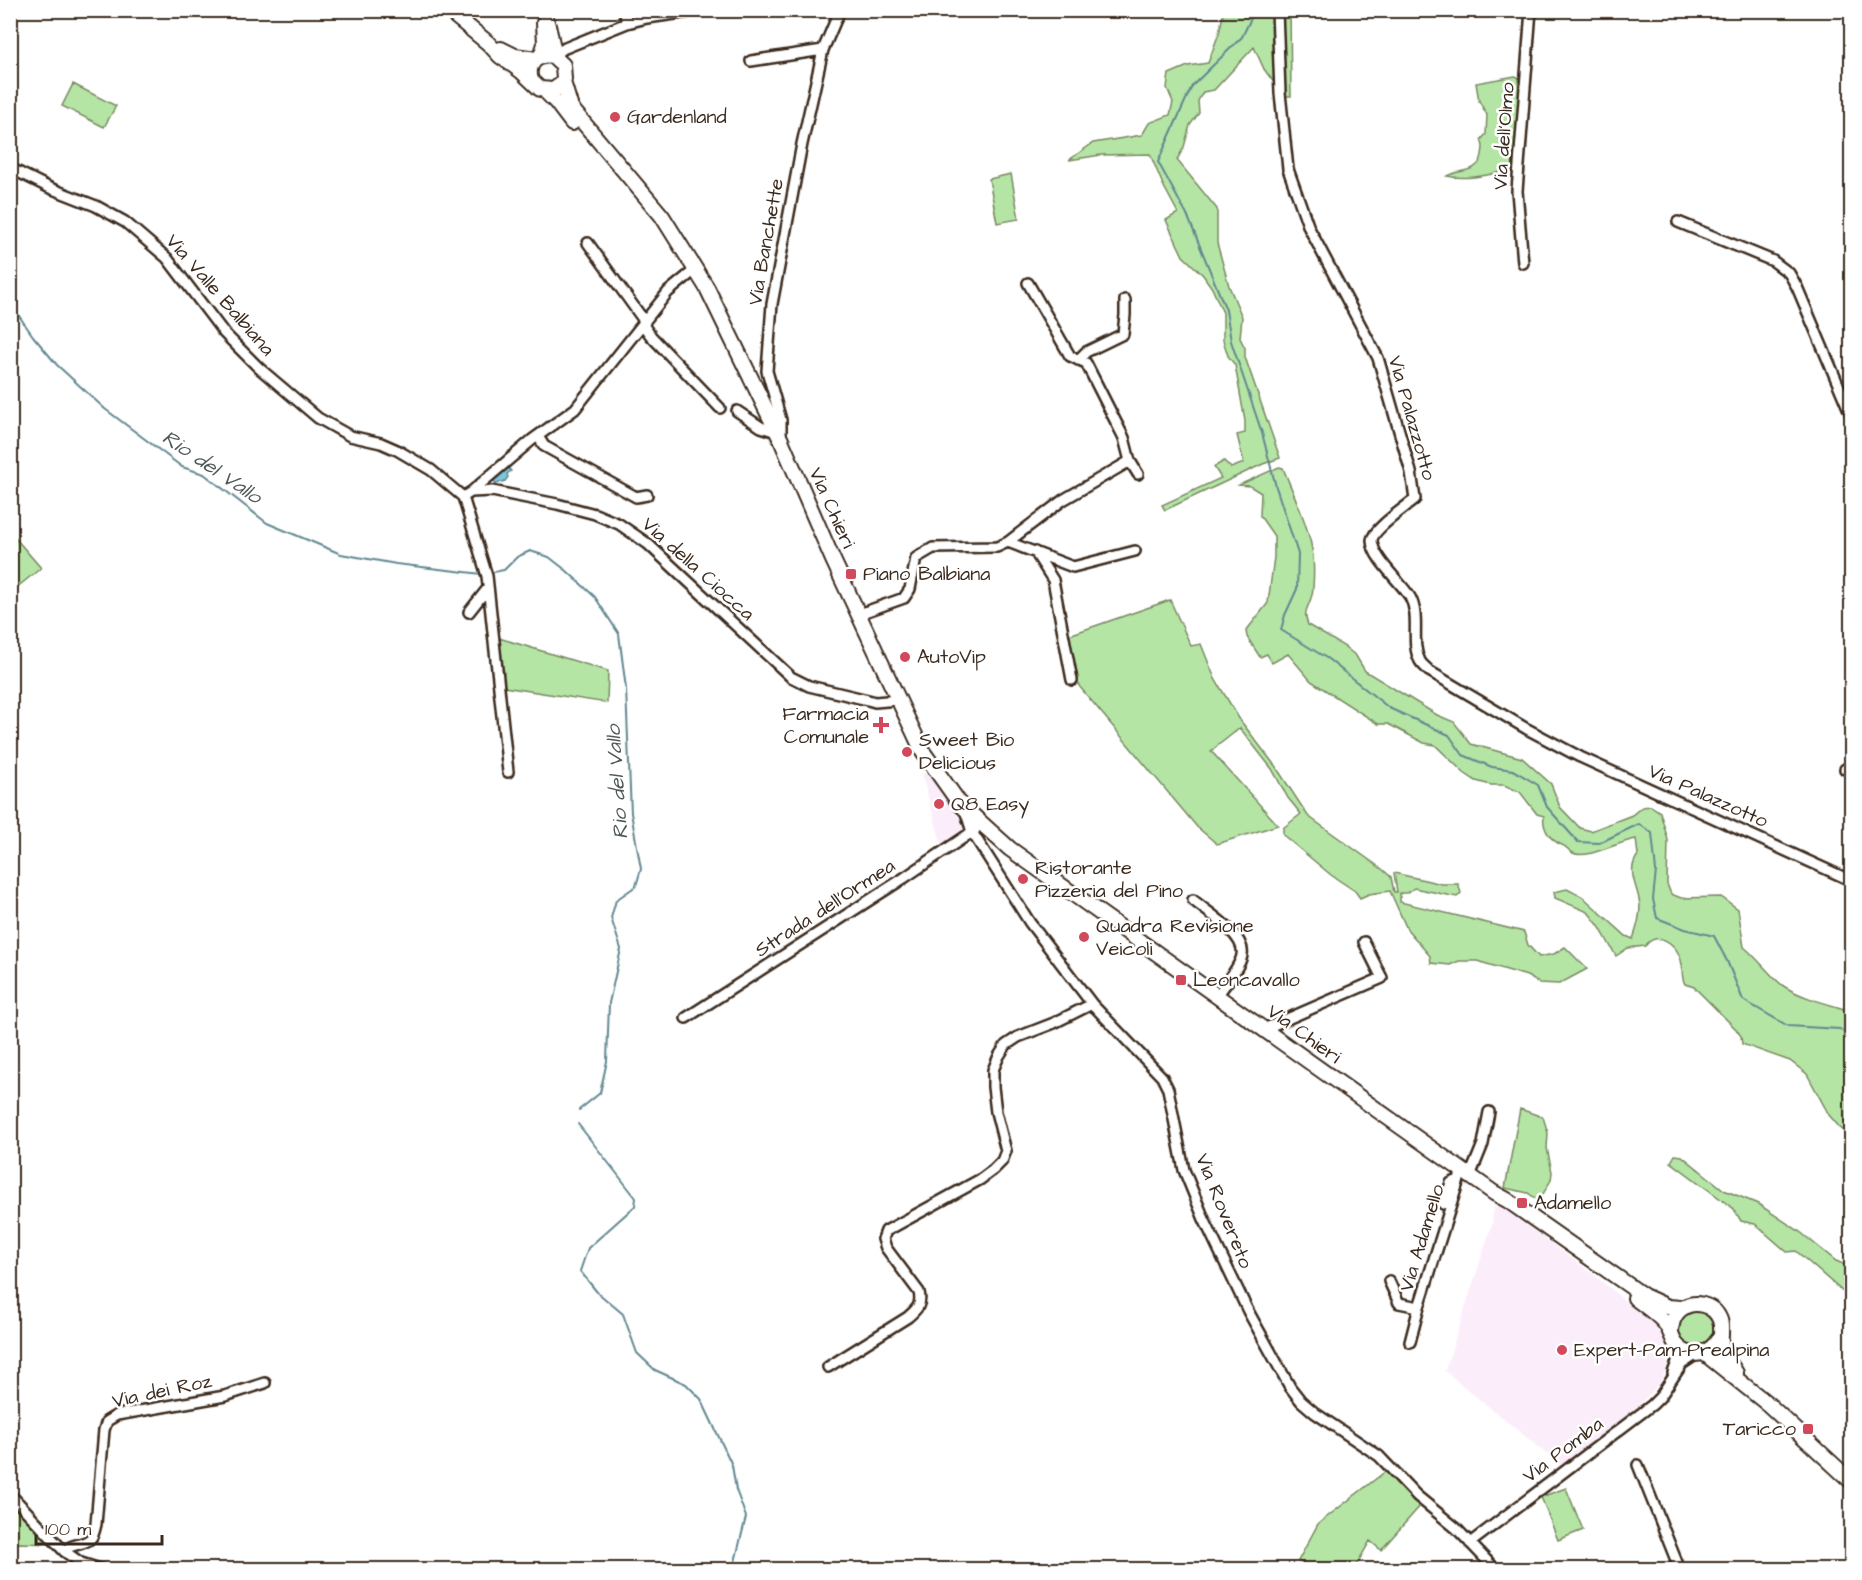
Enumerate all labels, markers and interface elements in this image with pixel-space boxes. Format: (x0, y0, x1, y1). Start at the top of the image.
street label: Via dell'Olmo (1486, 81, 1522, 191)
place label: Gardenland (627, 103, 727, 131)
marker: Gardenland (608, 110, 622, 124)
street label: Via Banchette (741, 176, 791, 308)
street label: Via Valle Balbiana (159, 228, 281, 362)
street label: Via Palazzotto (1381, 352, 1443, 484)
water label: Rio del Vallo (156, 423, 269, 512)
street label: Via Chieri (802, 463, 862, 553)
street label: Via della Ciocca (635, 511, 761, 627)
place label: Piano Balbiana (863, 560, 990, 588)
marker: Piano Balbiana (844, 567, 858, 581)
place label: AutoVip (917, 643, 986, 671)
marker: AutoVip (898, 650, 912, 664)
place label: Farmacia Comunale (782, 700, 869, 751)
marker: Farmacia Comunale (874, 718, 888, 732)
water label: Rio del Vallo (598, 722, 635, 840)
place label: Sweet Bio Delicious (919, 726, 1014, 777)
marker: Sweet Bio Delicious (900, 745, 914, 759)
street label: Via Palazzotto (1644, 757, 1772, 835)
place label: Q8 Easy (951, 790, 1029, 819)
marker: Q8 Easy (932, 797, 946, 811)
street label: Strada dell'Ormea (749, 852, 901, 964)
place label: Ristorante Pizzeria del Pino (1035, 854, 1183, 905)
marker: Ristorante Pizzeria del Pino (1016, 872, 1030, 886)
place label: Quadra Revisione Veicoli (1096, 912, 1254, 963)
marker: Quadra Revisione Veicoli (1077, 930, 1091, 944)
place label: Leoncavallo (1193, 966, 1300, 994)
marker: Leoncavallo (1174, 973, 1188, 987)
street label: Via Chieri (1261, 997, 1347, 1071)
street label: Via Rovereto (1188, 1149, 1260, 1273)
street label: Via Adamello (1392, 1181, 1452, 1295)
place label: Adamello (1534, 1189, 1611, 1217)
marker: Adamello (1515, 1196, 1529, 1210)
place label: Expert-Pam-Prealpina (1574, 1336, 1770, 1364)
marker: Expert-Pam-Prealpina (1555, 1343, 1569, 1357)
street label: Via dei Roz (110, 1367, 215, 1415)
street label: Via Pomba (1517, 1410, 1609, 1490)
place label: Taricco (1723, 1415, 1796, 1443)
marker: Taricco (1801, 1422, 1815, 1436)
scale bar (36, 1508, 162, 1546)
text: 100 m (45, 1517, 91, 1542)

